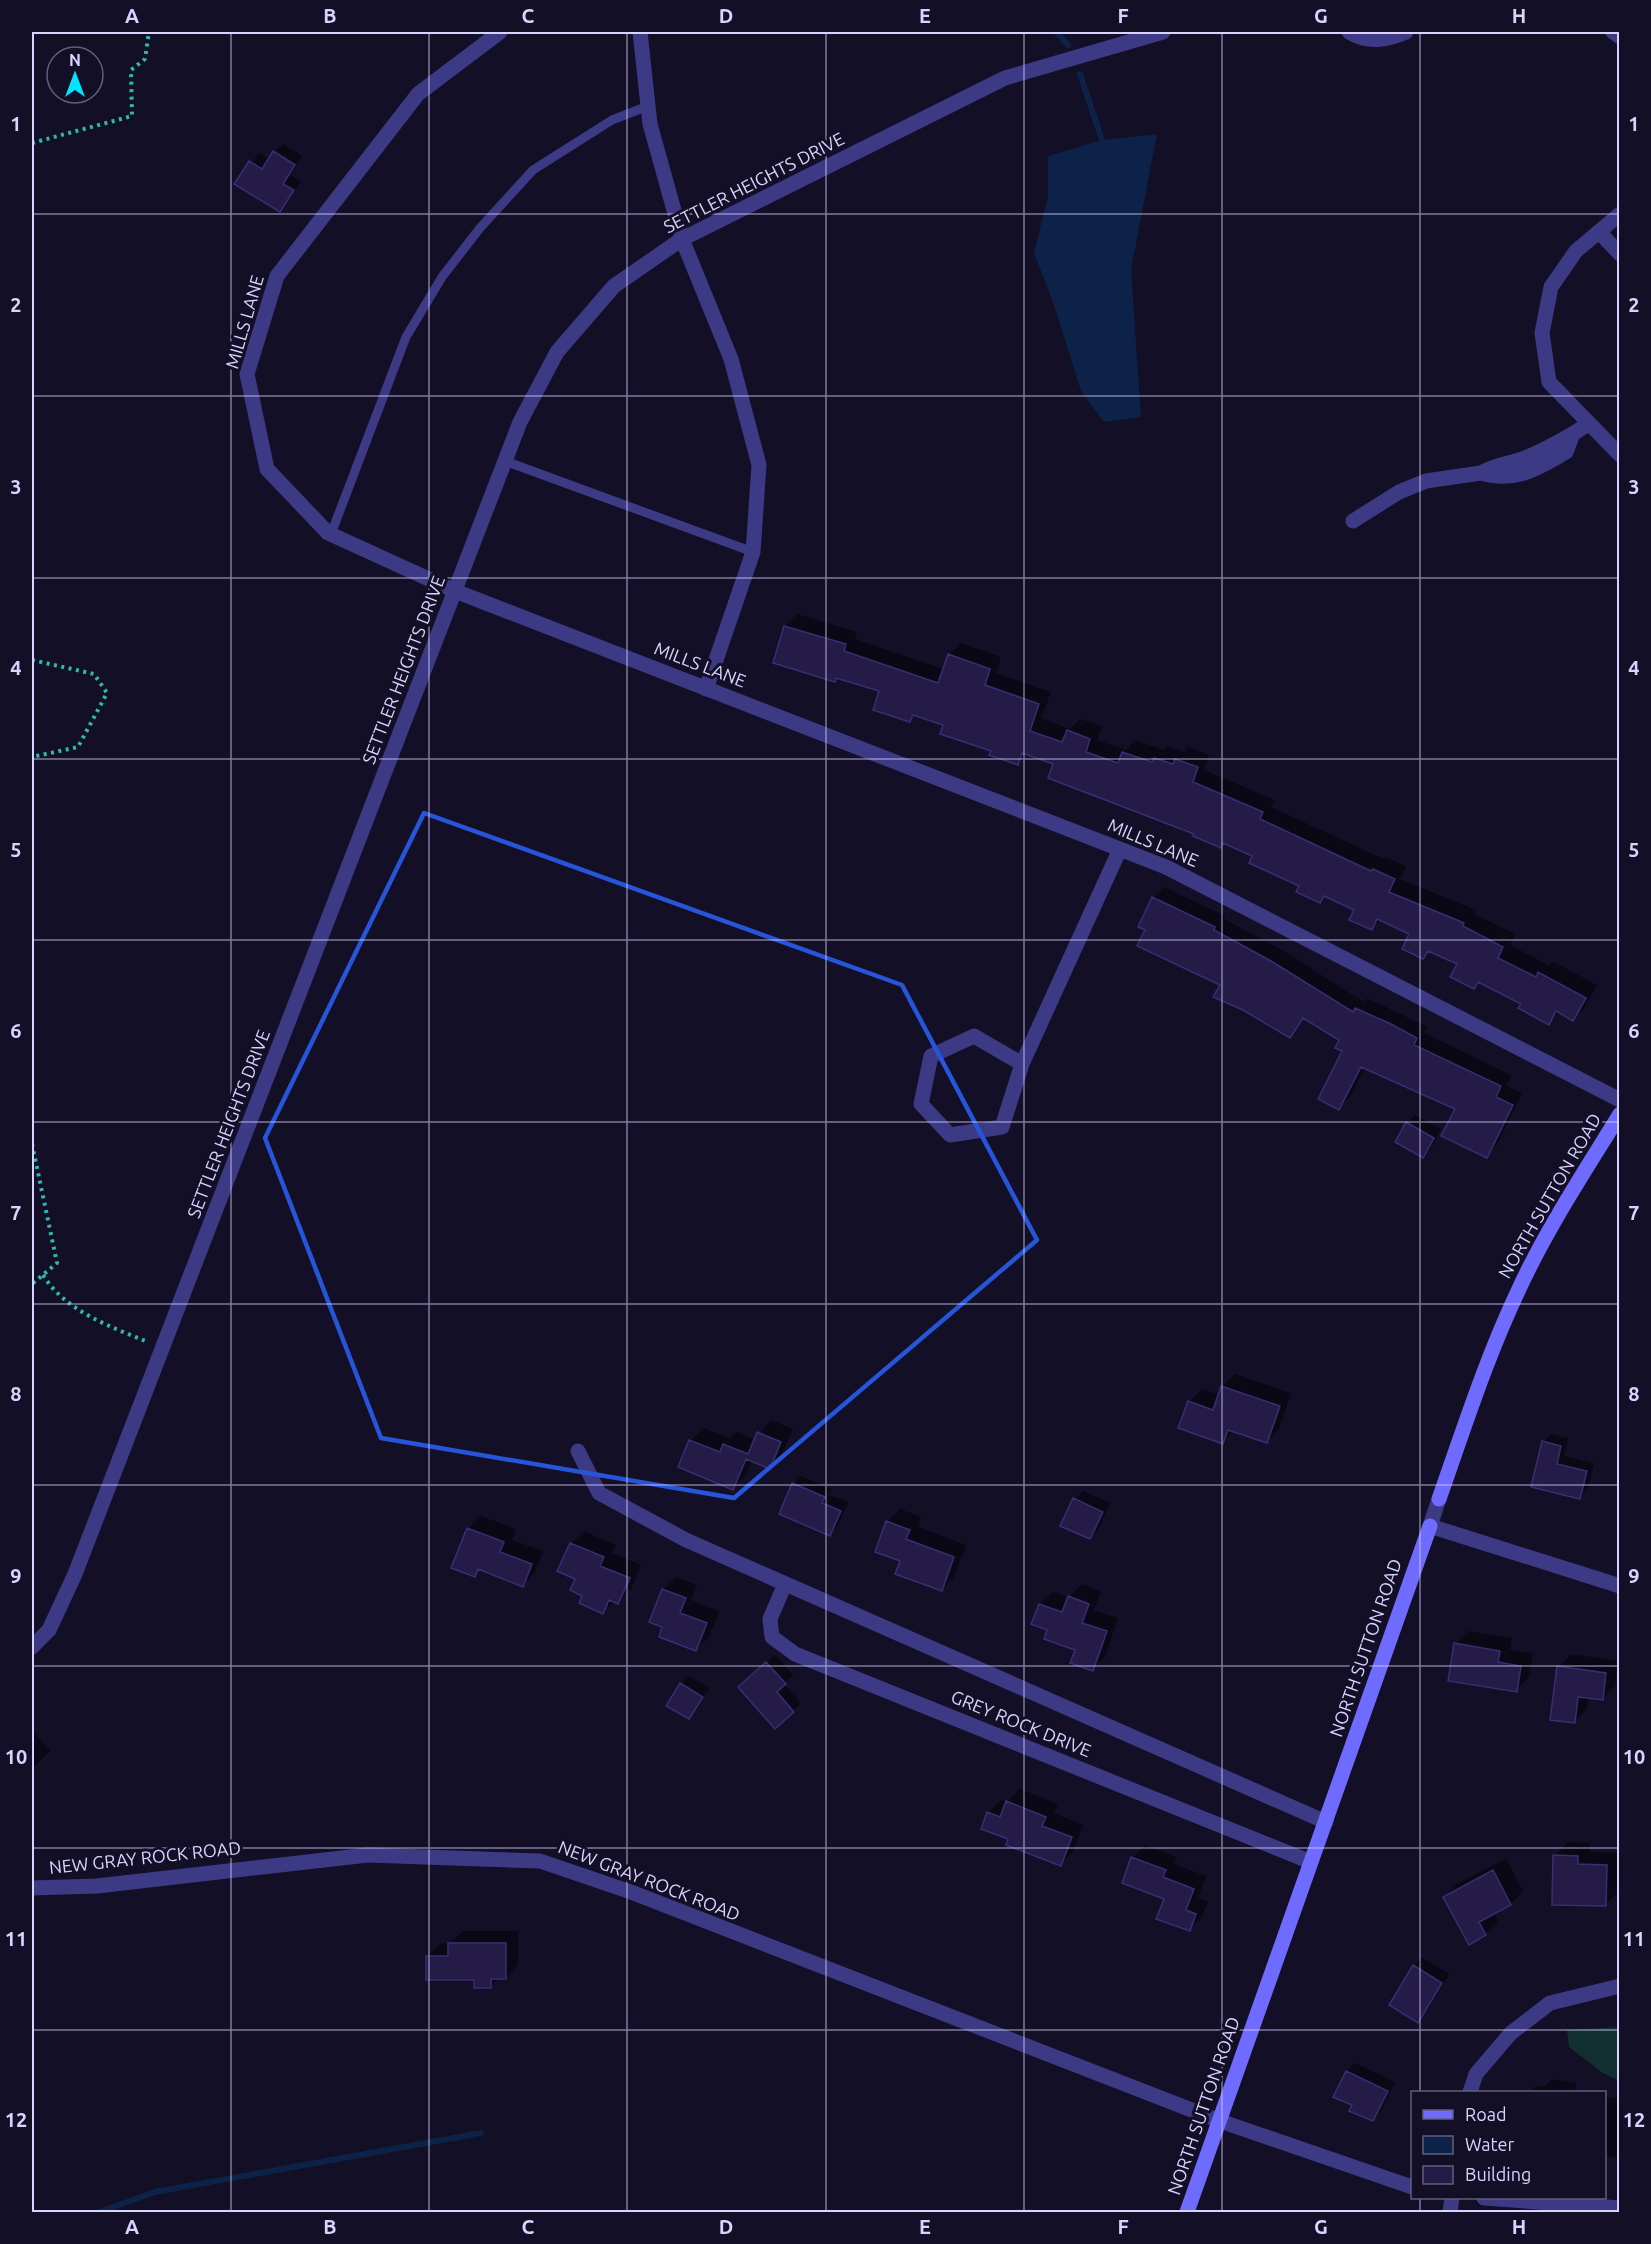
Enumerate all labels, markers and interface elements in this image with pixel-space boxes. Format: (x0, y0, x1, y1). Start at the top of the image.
text: A (125, 4, 139, 27)
text: B (323, 4, 337, 27)
text: C (522, 4, 535, 27)
text: D (719, 4, 733, 27)
text: E (919, 4, 931, 27)
text: F (1117, 4, 1129, 27)
text: G (1314, 4, 1328, 27)
text: H (1512, 4, 1526, 27)
north arrow (45, 45, 105, 105)
text: N (69, 51, 81, 69)
text: 1 (10, 112, 22, 135)
text: 1 (1628, 112, 1640, 135)
street label: SETTLER HEIGHTS DRIVE (660, 128, 847, 236)
street label: MILLS LANE (221, 272, 267, 371)
text: 2 (10, 293, 22, 316)
text: 2 (1628, 293, 1640, 316)
text: 3 (10, 475, 22, 498)
text: 3 (1628, 475, 1640, 498)
street label: SETTLER HEIGHTS DRIVE (358, 573, 448, 767)
street label: MILLS LANE (652, 637, 749, 691)
text: 4 (10, 656, 22, 679)
text: 4 (1628, 656, 1640, 679)
street label: MILLS LANE (1105, 814, 1202, 870)
text: 5 (10, 838, 22, 861)
text: 5 (1628, 838, 1640, 861)
text: 6 (10, 1019, 22, 1042)
text: 6 (1628, 1019, 1640, 1042)
street label: SETTLER HEIGHTS DRIVE (183, 1027, 273, 1221)
street label: NORTH SUTTON ROAD (1494, 1110, 1605, 1281)
text: 7 (10, 1201, 22, 1224)
text: 7 (1628, 1201, 1640, 1224)
text: 8 (10, 1382, 22, 1405)
text: 8 (1628, 1382, 1640, 1405)
street label: NORTH SUTTON ROAD (1325, 1556, 1405, 1739)
text: 9 (10, 1564, 22, 1587)
text: 9 (1628, 1564, 1640, 1587)
street label: GREY ROCK DRIVE (948, 1686, 1094, 1760)
text: 10 (5, 1745, 27, 1768)
text: 10 (1623, 1745, 1645, 1768)
street label: NEW GRAY ROCK ROAD (556, 1836, 743, 1924)
street label: NEW GRAY ROCK ROAD (48, 1837, 242, 1877)
text: 11 (5, 1927, 27, 1950)
text: 11 (1623, 1927, 1645, 1950)
street label: NORTH SUTTON ROAD (1163, 2014, 1243, 2197)
legend (1411, 2091, 1606, 2199)
text: Road (1465, 2104, 1507, 2124)
text: 12 (5, 2108, 27, 2131)
text: 12 (1623, 2108, 1645, 2131)
text: Water (1465, 2134, 1515, 2154)
text: Building (1465, 2164, 1531, 2184)
text: A (125, 2215, 139, 2238)
text: B (323, 2215, 337, 2238)
text: C (522, 2215, 535, 2238)
text: D (719, 2215, 733, 2238)
text: E (919, 2215, 931, 2238)
text: F (1117, 2215, 1129, 2238)
text: G (1314, 2215, 1328, 2238)
text: H (1512, 2215, 1526, 2238)

